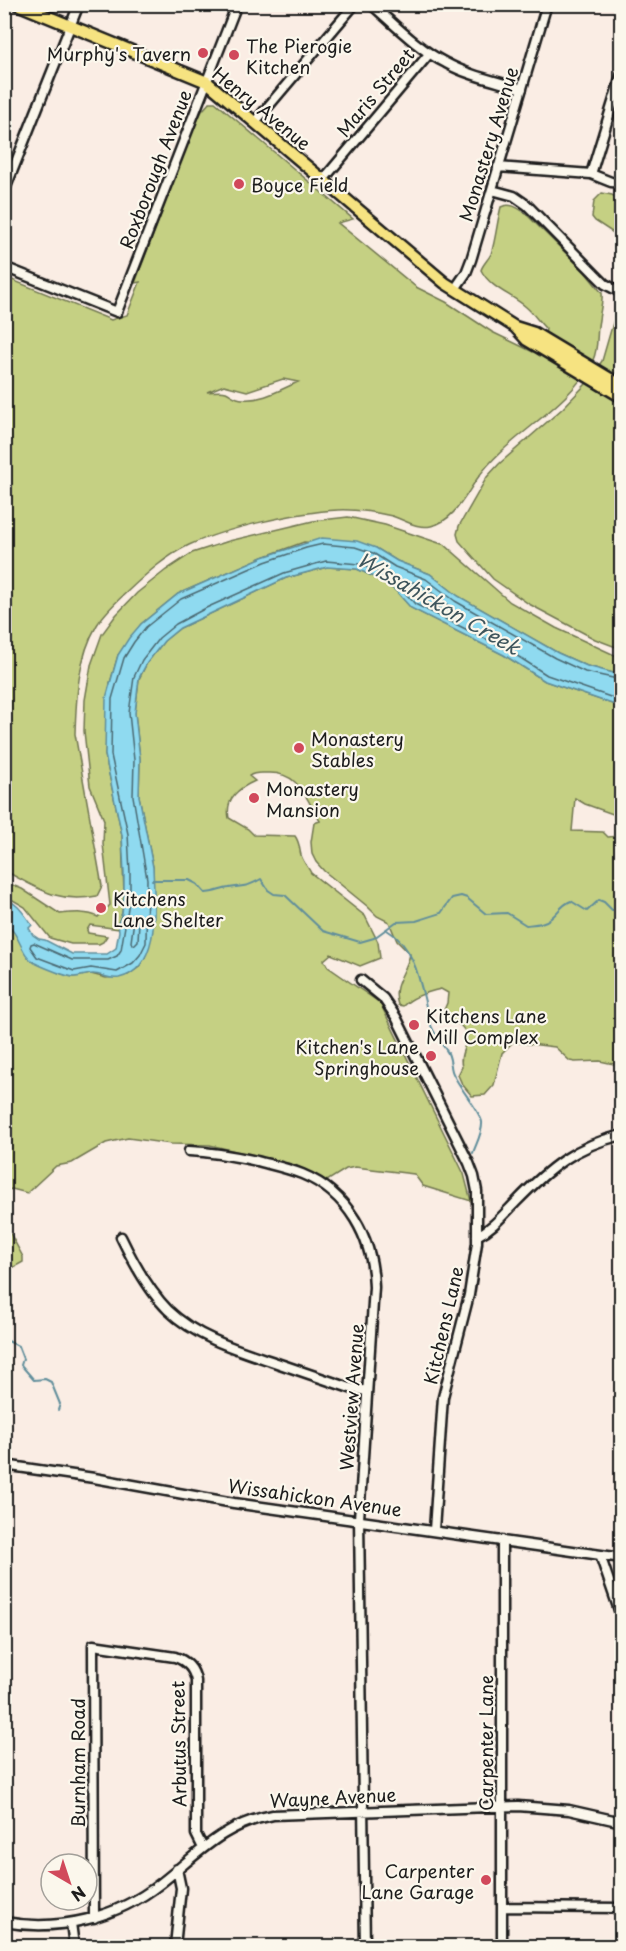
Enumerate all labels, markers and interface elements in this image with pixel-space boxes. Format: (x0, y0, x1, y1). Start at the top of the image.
place label: The Pierogie Kitchen (246, 32, 352, 80)
place label: Murphy's Tavern (47, 40, 191, 67)
street label: Maris Street (330, 42, 420, 142)
marker: Murphy's Tavern (196, 46, 210, 60)
marker: The Pierogie Kitchen (227, 48, 241, 62)
street label: Henry Avenue (207, 60, 317, 156)
street label: Monastery Avenue (452, 63, 524, 225)
street label: Roxborough Avenue (112, 85, 198, 252)
place label: Boyce Field (251, 171, 349, 198)
marker: Boyce Field (232, 177, 246, 191)
water label: Wissahickon Creek (352, 544, 527, 662)
place label: Monastery Stables (311, 725, 404, 773)
marker: Monastery Stables (292, 741, 306, 755)
place label: Monastery Mansion (266, 775, 359, 823)
marker: Monastery Mansion (247, 791, 261, 805)
place label: Kitchens Lane Shelter (113, 885, 224, 933)
marker: Kitchens Lane Shelter (94, 901, 108, 915)
place label: Kitchens Lane Mill Complex (426, 1002, 547, 1050)
marker: Kitchens Lane Mill Complex (407, 1018, 421, 1032)
place label: Kitchen's Lane Springhouse (295, 1033, 419, 1081)
marker: Kitchen's Lane Springhouse (424, 1049, 438, 1063)
street label: Kitchens Lane (416, 1263, 470, 1387)
street label: Westview Avenue (332, 1322, 370, 1472)
street label: Wissahickon Avenue (226, 1471, 404, 1523)
street label: Carpenter Lane (472, 1675, 499, 1811)
street label: Arbutus Street (163, 1681, 193, 1807)
street label: Burnham Road (64, 1698, 91, 1828)
street label: Wayne Avenue (269, 1780, 397, 1814)
north arrow (39, 1852, 99, 1912)
place label: Carpenter Lane Garage (362, 1857, 475, 1905)
marker: Carpenter Lane Garage (479, 1873, 493, 1887)
text: N (67, 1881, 92, 1908)

